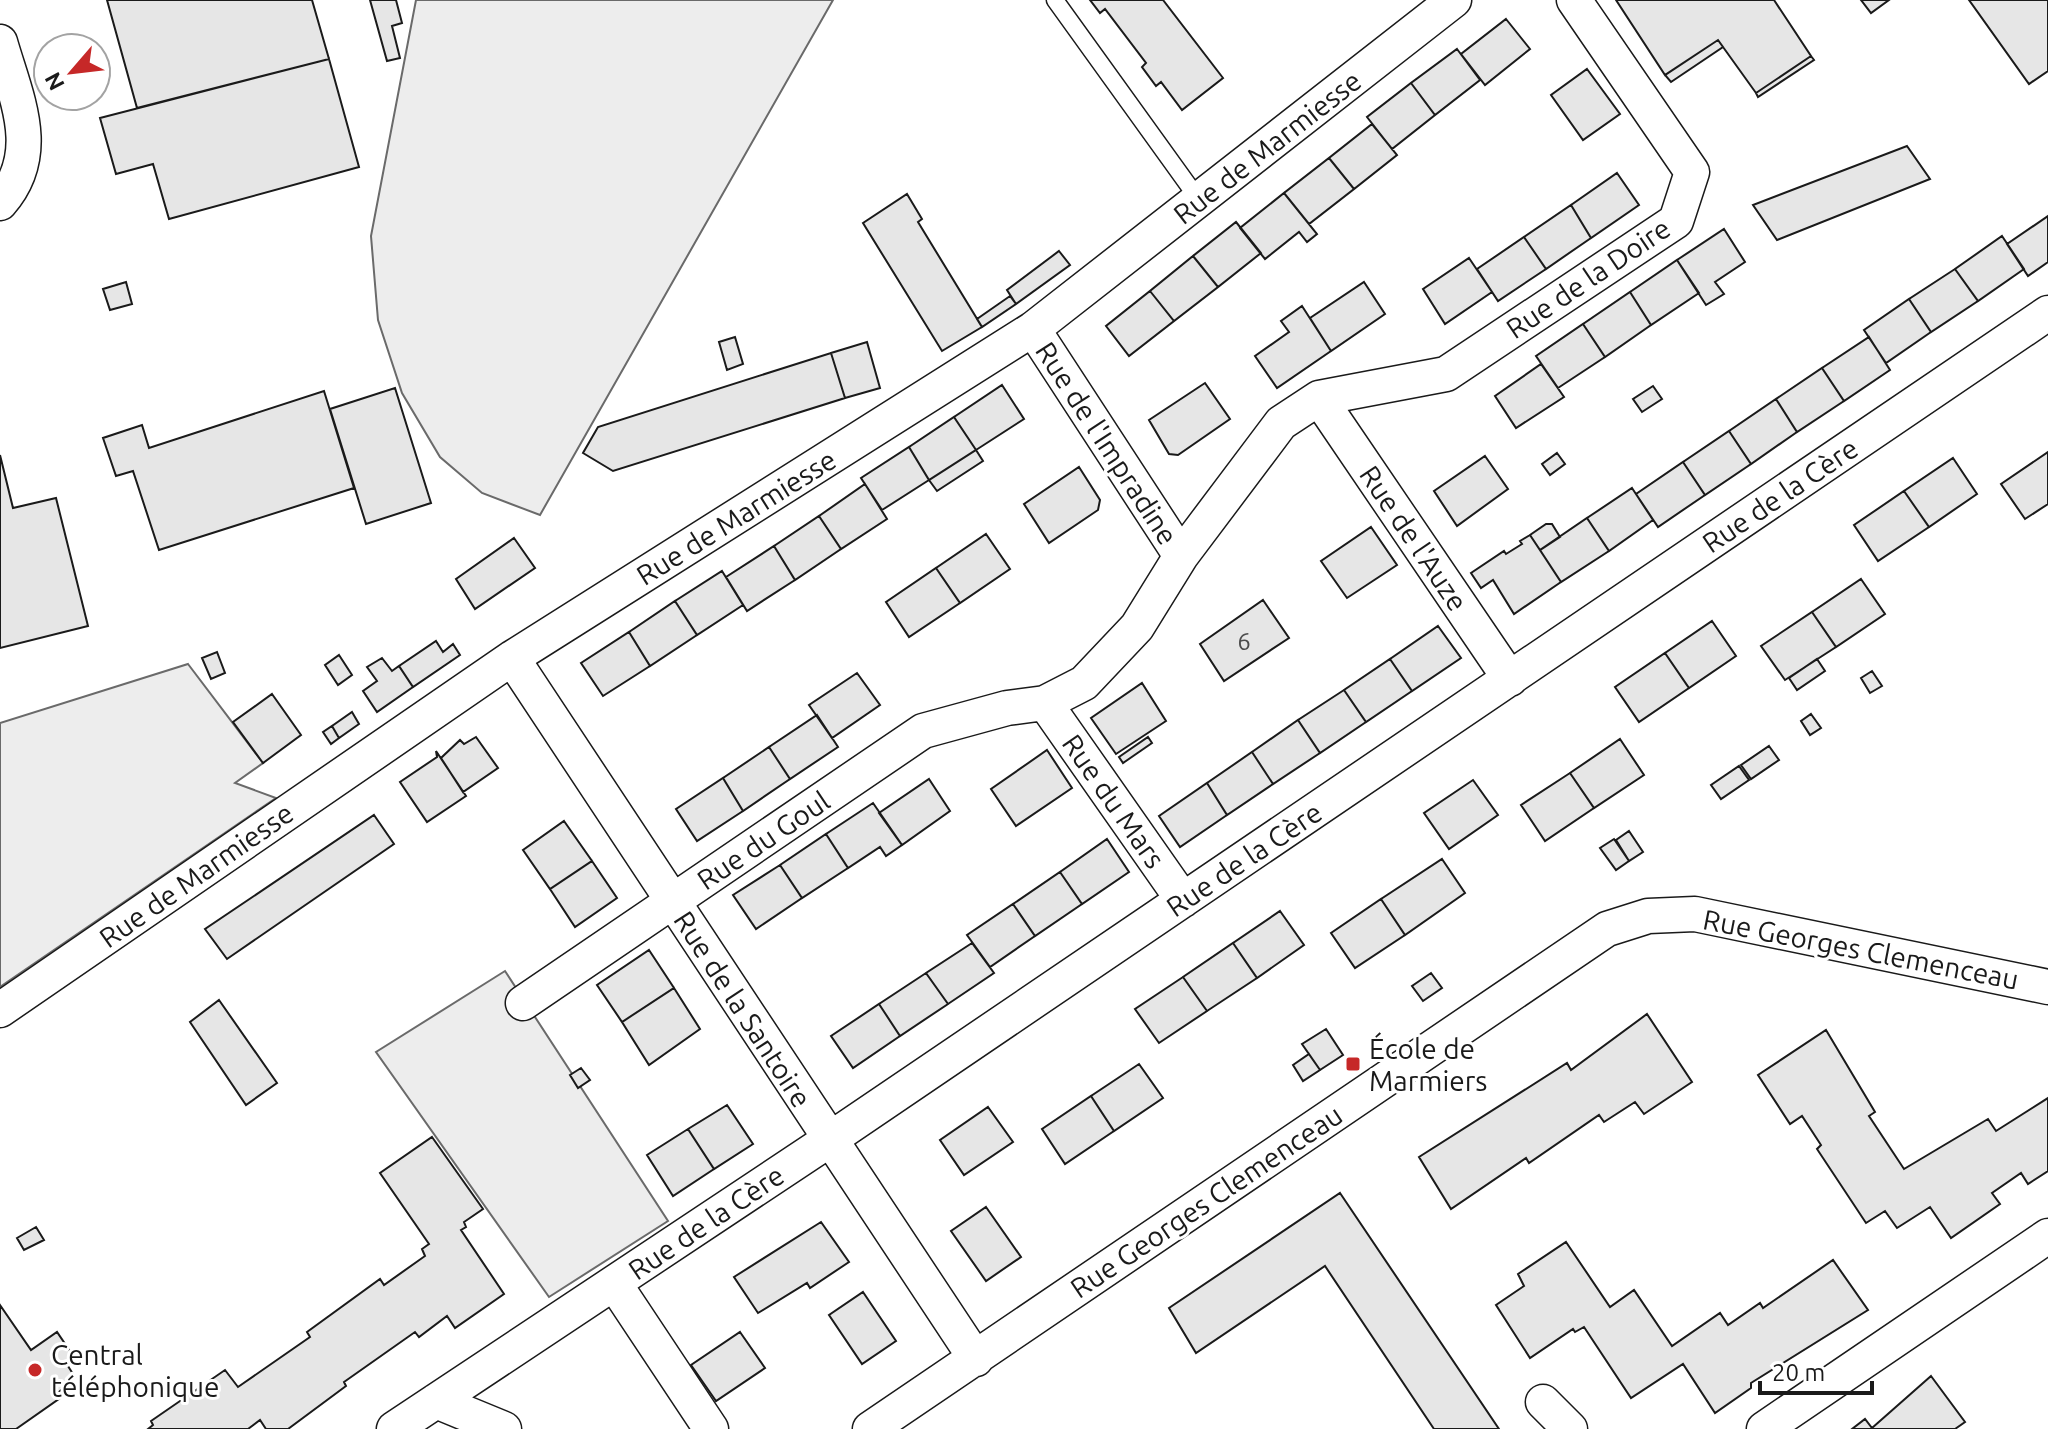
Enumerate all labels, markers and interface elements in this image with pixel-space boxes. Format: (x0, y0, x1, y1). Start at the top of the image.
north arrow (32, 32, 112, 112)
street label: Rue de Marmiesse (1167, 64, 1367, 230)
text: N (39, 69, 69, 95)
street label: Rue de la Doire (1500, 212, 1676, 344)
street label: Rue de l'Impradine (1030, 336, 1184, 550)
street label: Rue de la Cère (1697, 432, 1863, 558)
street label: Rue de Marmiesse (631, 443, 841, 591)
street label: Rue de l'Auze (1354, 460, 1474, 616)
house number: 6 (1237, 628, 1251, 655)
street label: Rue du Mars (1057, 728, 1171, 874)
street label: Rue du Goul (691, 785, 835, 895)
street label: Rue de la Cère (1161, 796, 1327, 922)
street label: Rue de Marmiesse (93, 797, 299, 953)
street label: Rue Georges Clemenceau (1701, 903, 2021, 995)
street label: Rue de la Santoire (668, 905, 818, 1113)
place label: École de Marmiers (1369, 1032, 1488, 1096)
marker: École de Marmiers (1344, 1055, 1362, 1073)
street label: Rue Georges Clemenceau (1064, 1098, 1348, 1304)
street label: Rue de la Cère (623, 1159, 789, 1285)
place label: Central téléphonique (51, 1339, 220, 1402)
scale bar (1760, 1345, 1872, 1395)
text: 20 m (1772, 1359, 1825, 1386)
marker: Central téléphonique (26, 1361, 44, 1379)

